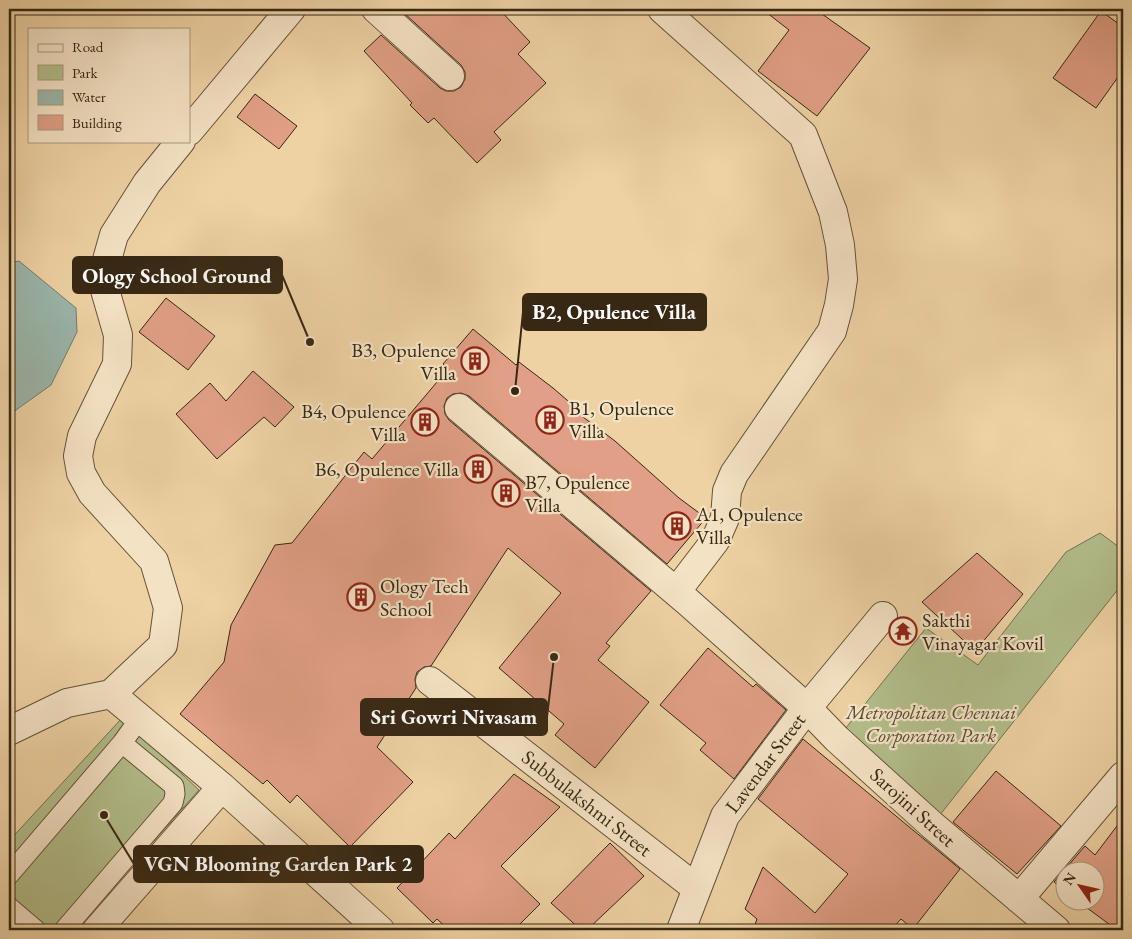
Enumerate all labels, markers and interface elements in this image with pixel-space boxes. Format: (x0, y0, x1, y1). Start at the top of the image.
legend (28, 28, 190, 142)
text: Road (72, 37, 104, 56)
text: Park (72, 63, 99, 82)
text: Water (72, 87, 106, 106)
text: Building (72, 113, 122, 132)
callout: Ology School Ground (73, 257, 282, 293)
text: Ology School Ground (82, 262, 272, 289)
callout: B2, Opulence Villa (523, 294, 706, 330)
text: B2, Opulence Villa (532, 298, 697, 325)
place label: B3, Opulence Villa (351, 337, 456, 386)
building icon: B3, Opulence Villa (460, 346, 490, 376)
place label: B1, Opulence Villa (569, 395, 674, 444)
place label: B4, Opulence Villa (301, 398, 406, 447)
building icon: B1, Opulence Villa (535, 405, 565, 435)
building icon: B4, Opulence Villa (410, 407, 440, 437)
building icon: B6, Opulence Villa (463, 454, 493, 484)
place label: B6, Opulence Villa (315, 456, 459, 482)
place label: B7, Opulence Villa (525, 469, 630, 518)
building icon: B7, Opulence Villa (491, 478, 521, 508)
place label: A1, Opulence Villa (695, 501, 803, 550)
building icon: A1, Opulence Villa (662, 511, 692, 541)
place label: Ology Tech School (380, 573, 469, 622)
building icon: Ology Tech School (346, 582, 376, 612)
place label: Sakthi Vinayagar Kovil (922, 607, 1044, 656)
temple icon: Sakthi Vinayagar Kovil (888, 616, 918, 646)
callout: Sri Gowri Nivasam (361, 699, 547, 735)
park label: Metropolitan Chennai Corporation Park (845, 699, 1017, 748)
text: Sri Gowri Nivasam (371, 703, 537, 730)
street label: Lavendar Street (719, 707, 812, 818)
street label: Subbulakshmi Street (517, 744, 658, 862)
street label: Sarojini Street (865, 762, 962, 853)
callout: VGN Blooming Garden Park 2 (134, 846, 423, 882)
text: VGN Blooming Garden Park 2 (144, 850, 412, 877)
north arrow (1054, 862, 1104, 912)
text: N (1059, 868, 1080, 888)

